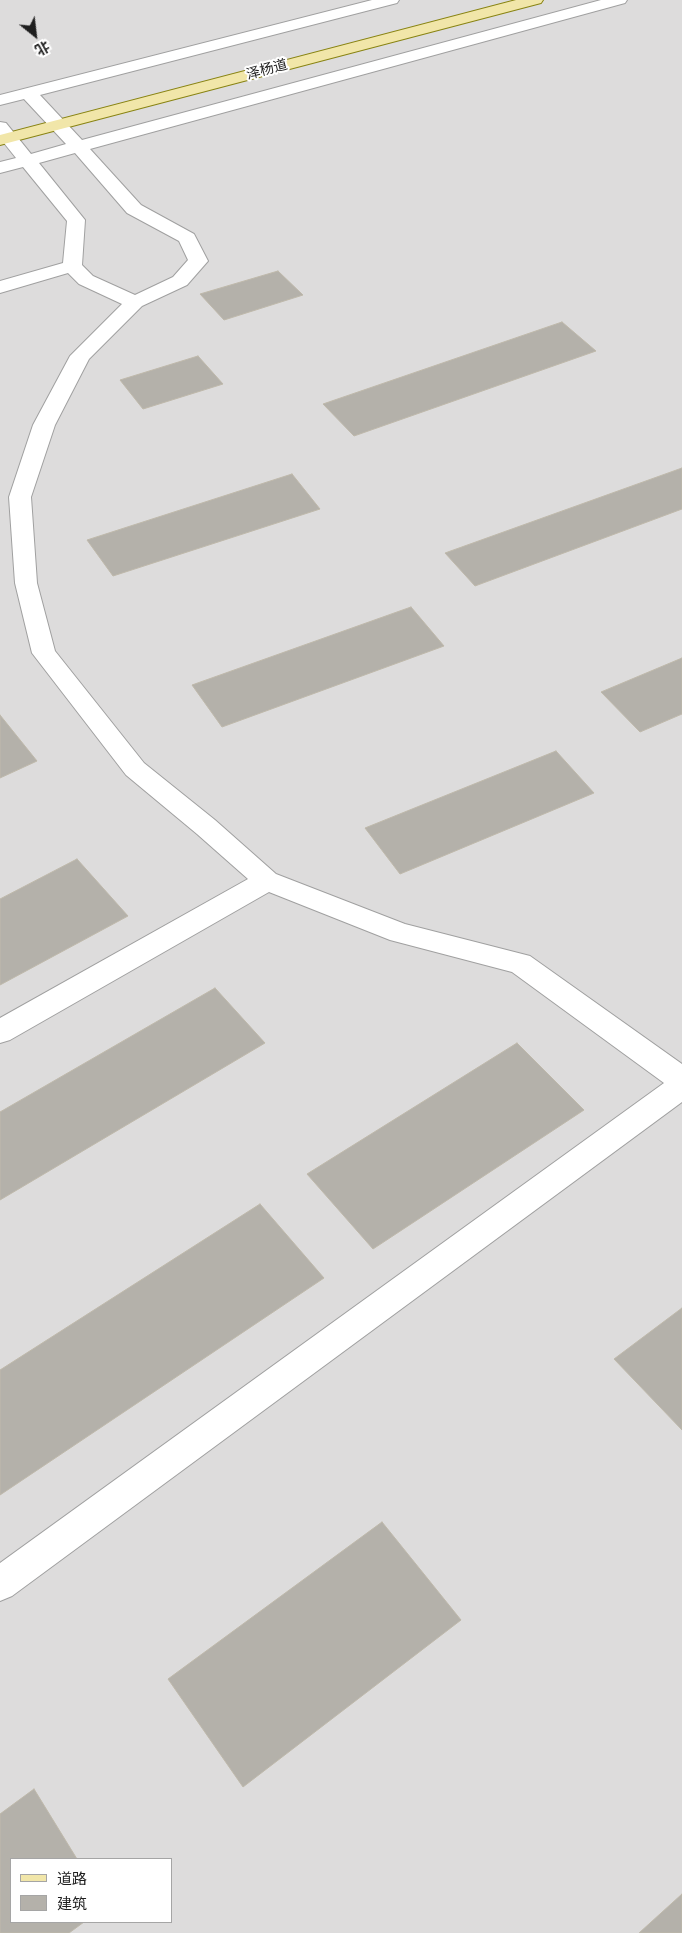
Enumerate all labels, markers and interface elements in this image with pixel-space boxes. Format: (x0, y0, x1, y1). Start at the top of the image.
north arrow (10, 10, 60, 60)
text: 北 (32, 37, 53, 60)
street label: 泽杨道 (245, 56, 289, 84)
legend (10, 1858, 172, 1923)
text: 道路 (57, 1868, 87, 1889)
text: 建筑 (57, 1893, 87, 1914)

